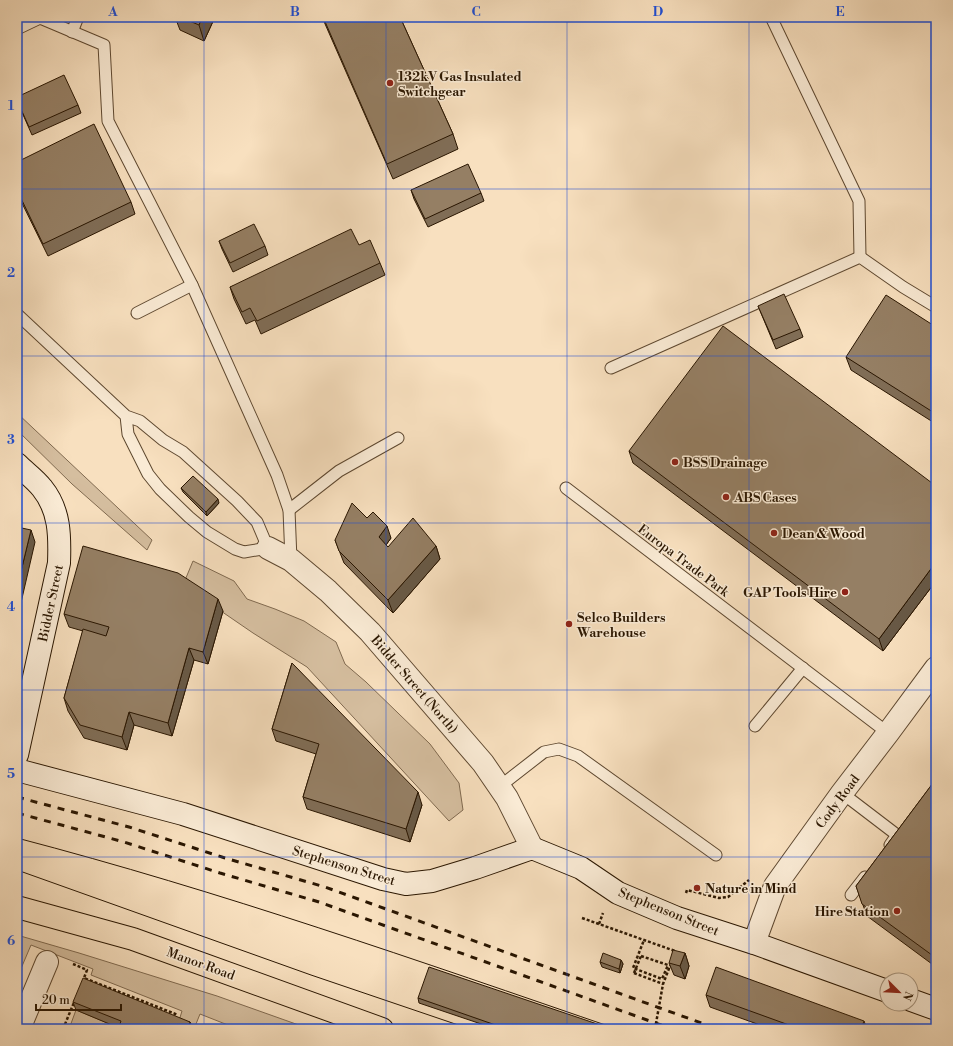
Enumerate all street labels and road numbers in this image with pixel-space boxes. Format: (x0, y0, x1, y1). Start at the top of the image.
street label: Europa Trade Park (635, 521, 733, 601)
street label: Bidder Street (35, 563, 67, 644)
street label: Bidder Street (North) (367, 632, 461, 737)
street label: Cody Road (812, 771, 863, 832)
street label: Stephenson Street (290, 843, 398, 889)
street label: Stephenson Street (616, 884, 722, 940)
street label: Manor Road (164, 944, 238, 984)

